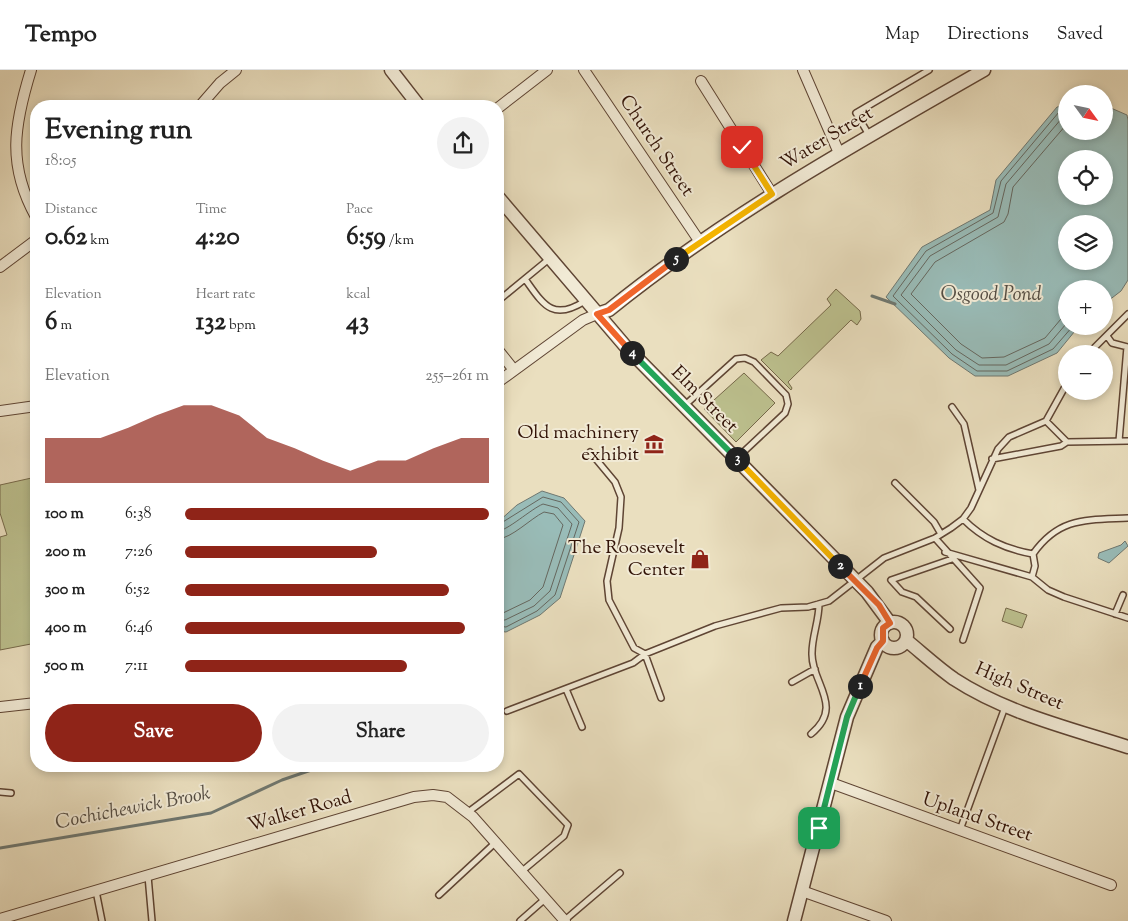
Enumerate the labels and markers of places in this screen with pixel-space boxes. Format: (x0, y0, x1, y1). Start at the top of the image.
pin (721, 126, 763, 168)
pin: 5 (664, 246, 688, 272)
pin: 4 (620, 340, 644, 366)
place label: Old machinery exhibit (517, 420, 640, 469)
museum icon: Old machinery exhibit (643, 433, 665, 455)
pin: 3 (724, 446, 750, 472)
place label: The Roosevelt Center (568, 535, 685, 584)
shop icon: The Roosevelt Center (689, 548, 711, 570)
pin: 2 (828, 554, 852, 578)
pin: 1 (848, 674, 872, 698)
pin (798, 807, 840, 849)

